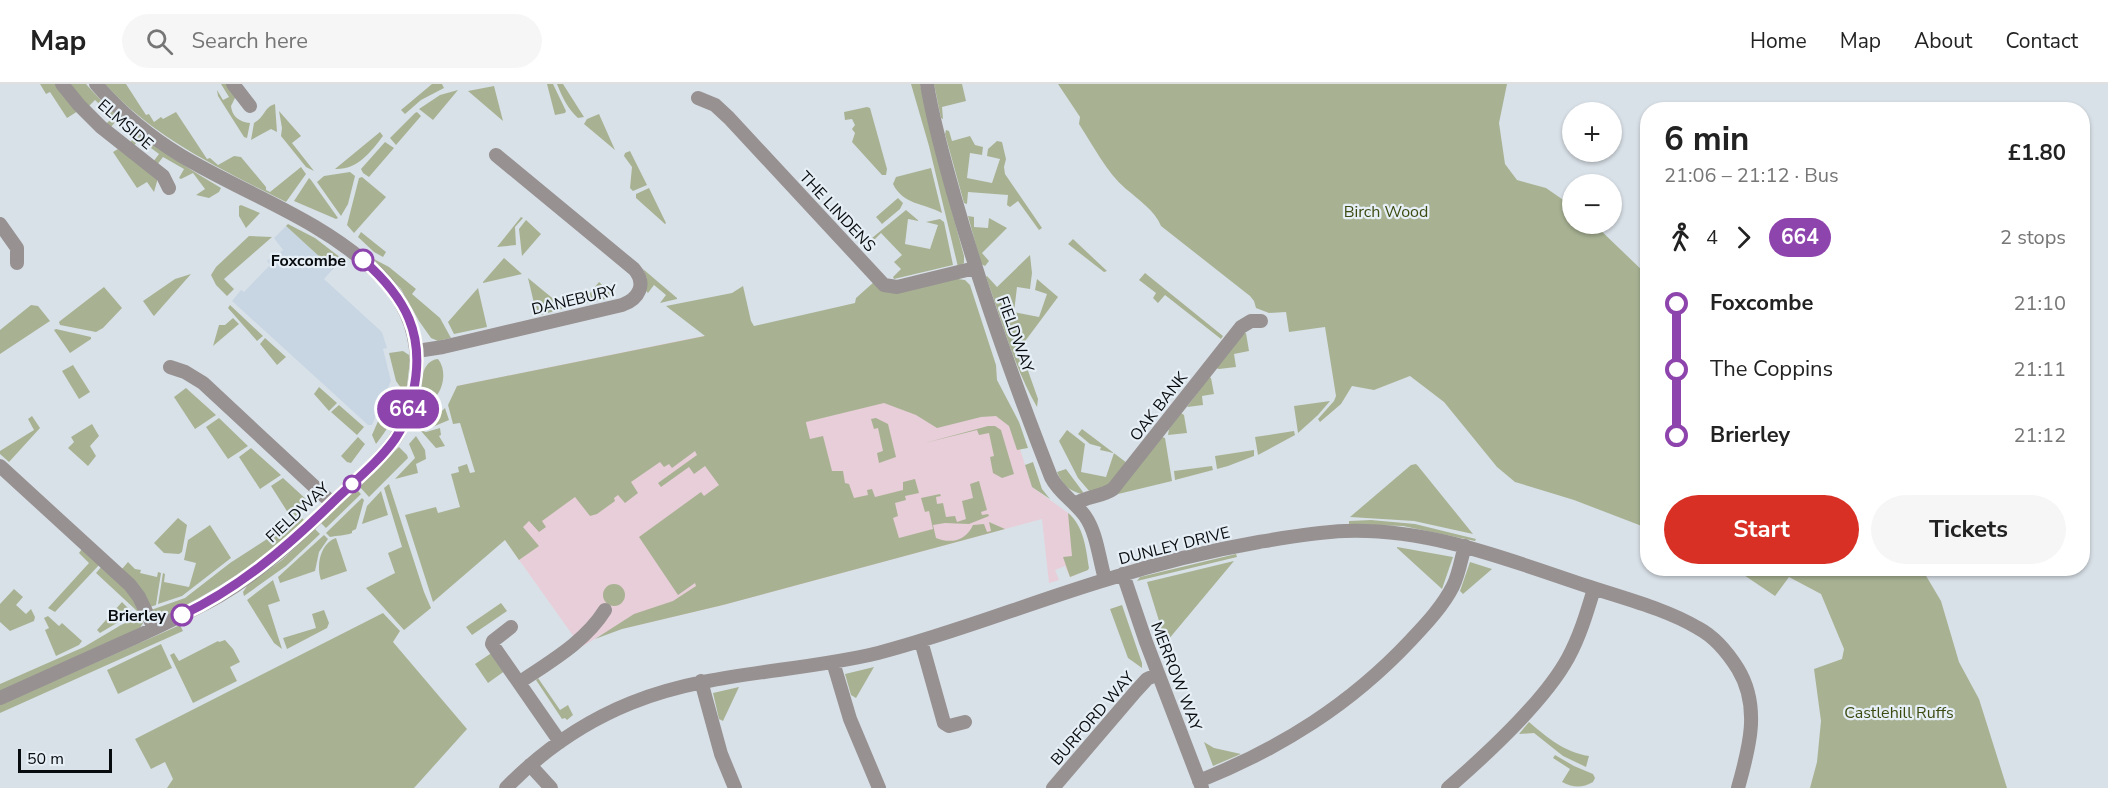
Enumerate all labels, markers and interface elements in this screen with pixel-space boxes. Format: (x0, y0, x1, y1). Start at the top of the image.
search box (122, 14, 542, 68)
text: Map (30, 22, 86, 60)
icon: search (143, 25, 176, 58)
text: Search here (191, 26, 308, 56)
text: Home (1750, 27, 1807, 55)
text: Map (1840, 27, 1881, 55)
text: About (1914, 27, 1972, 55)
text: Contact (2005, 27, 2078, 55)
street label: ELMSIDE (93, 95, 158, 155)
map controls (1562, 102, 1622, 234)
button: + (1562, 102, 1622, 162)
text: 6 min (1664, 117, 1749, 162)
text: £1.80 (2008, 138, 2066, 168)
text: 21:06 – 21:12 · Bus (1664, 162, 1839, 189)
street label: THE LINDENS (794, 167, 880, 257)
button: − (1562, 174, 1622, 234)
park label: Birch Wood (1344, 201, 1428, 223)
icon: walk (1664, 221, 1697, 254)
icon: forward (1727, 221, 1760, 254)
text: 664 (1781, 223, 1819, 251)
text: 4 (1706, 224, 1718, 251)
text: 2 stops (2000, 224, 2066, 251)
marker: Foxcombe (352, 249, 374, 271)
place label: Foxcombe (271, 250, 346, 272)
street label: DANEBURY (529, 279, 620, 320)
text: Foxcombe (1710, 288, 1813, 318)
text: 21:10 (2013, 290, 2066, 317)
street label: FIELDWAY (991, 293, 1039, 376)
text: The Coppins (1710, 354, 1833, 384)
text: 21:11 (2013, 356, 2066, 383)
street label: OAK BANK (1125, 367, 1193, 446)
line badge: 664 (374, 390, 442, 428)
text: 664 (389, 395, 427, 423)
text: Brierley (1710, 420, 1790, 450)
text: 21:12 (2013, 422, 2066, 449)
unlabelled marker (343, 475, 361, 493)
street label: FIELDWAY (261, 477, 335, 548)
button: Start (1664, 495, 1859, 564)
button: Tickets (1871, 495, 2066, 564)
street label: DUNLEY DRIVE (1116, 522, 1232, 570)
marker: Brierley (171, 604, 193, 626)
place label: Brierley (108, 605, 167, 627)
street label: MERROW WAY (1145, 619, 1207, 734)
street label: BURFORD WAY (1046, 667, 1140, 770)
park label: Castlehill Ruffs (1844, 702, 1954, 724)
scale bar (18, 746, 112, 774)
text: 50 m (27, 748, 64, 770)

